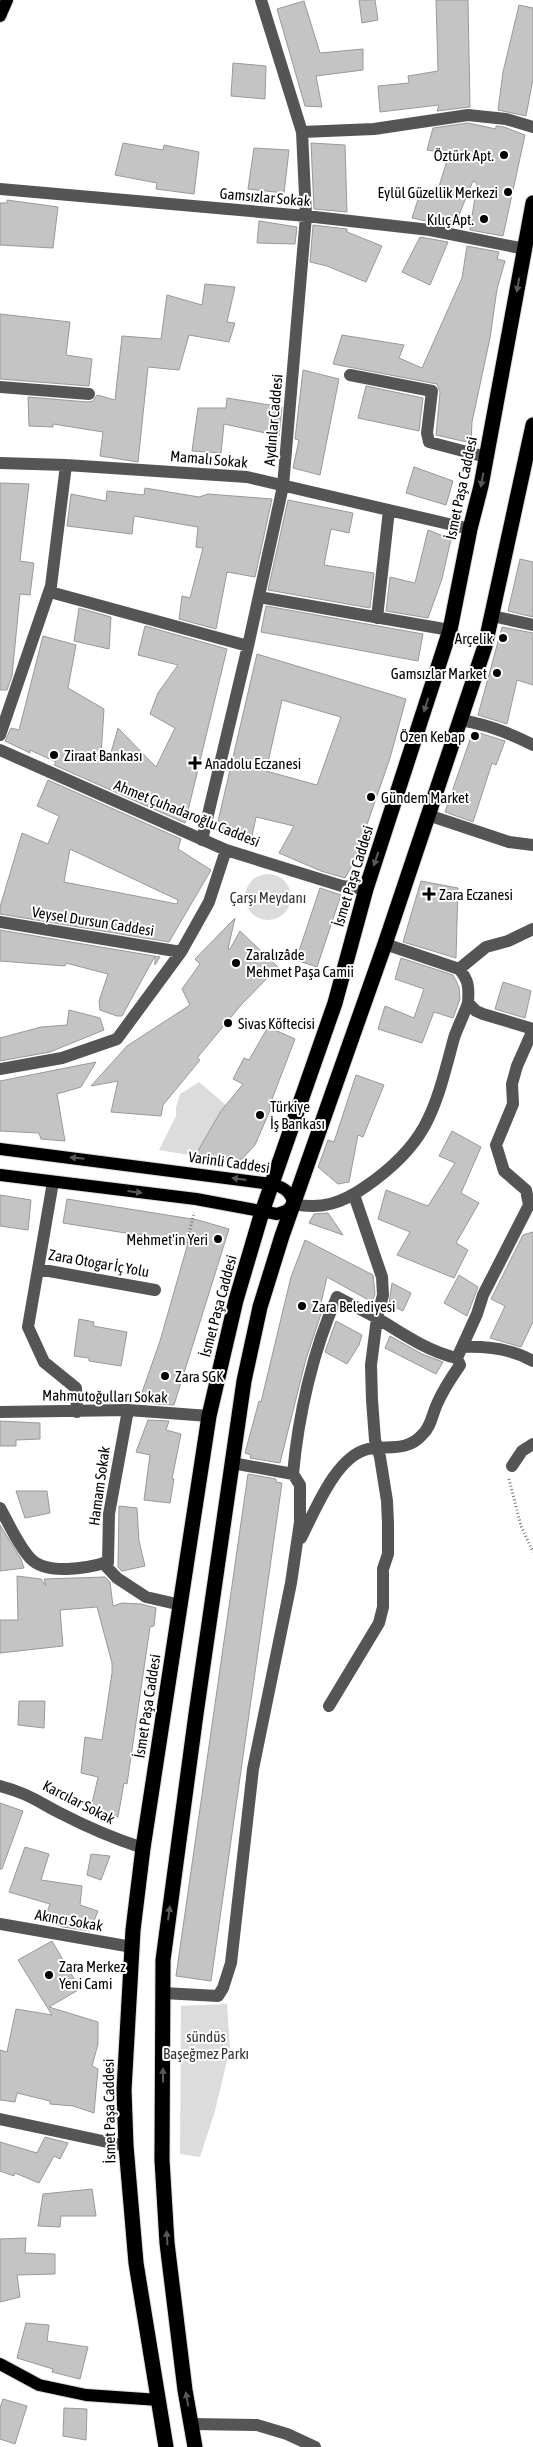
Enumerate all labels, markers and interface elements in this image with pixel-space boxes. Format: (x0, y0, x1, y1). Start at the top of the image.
place label: Öztürk Apt. (434, 147, 494, 164)
marker: Öztürk Apt. (498, 149, 510, 161)
place label: Eylül Güzellik Merkezi (378, 184, 498, 201)
street label: Gamsızlar Sokak (219, 185, 311, 209)
marker: Eylül Güzellik Merkezi (502, 186, 514, 198)
place label: Kılıç Apt. (427, 211, 474, 228)
marker: Kılıç Apt. (478, 213, 490, 225)
one-way arrow (513, 278, 521, 294)
street label: Aydınlar Caddesi (261, 373, 285, 467)
street label: İsmet Paşa Caddesi (442, 435, 480, 541)
street label: Mamalı Sokak (170, 447, 249, 471)
one-way arrow (478, 472, 486, 487)
place label: Arçelik (455, 630, 493, 647)
marker: Arçelik (497, 632, 509, 644)
place label: Gamsızlar Market (391, 665, 487, 682)
marker: Gamsızlar Market (491, 667, 503, 679)
one-way arrow (421, 698, 429, 713)
place label: Özen Kebap (400, 728, 465, 745)
marker: Özen Kebap (469, 730, 481, 742)
place label: Ziraat Bankası (64, 747, 142, 764)
marker: Ziraat Bankası (48, 749, 60, 761)
place label: Anadolu Eczanesi (205, 755, 301, 772)
marker: Anadolu Eczanesi (189, 757, 201, 769)
street label: Ahmet Çuhadaroğlu Caddesi (112, 776, 262, 850)
place label: Gündem Market (381, 789, 469, 806)
marker: Gündem Market (365, 791, 377, 803)
street label: İsmet Paşa Caddesi (330, 823, 376, 929)
one-way arrow (371, 852, 379, 867)
place label: Zara Eczanesi (439, 886, 513, 903)
marker: Zara Eczanesi (423, 888, 435, 900)
park label: Çarşı Meydanı (230, 889, 306, 906)
street label: Veysel Dursun Caddesi (31, 903, 155, 939)
place label: Zaralızâde Mehmet Paşa Camii (246, 946, 354, 980)
marker: Zaralızâde Mehmet Paşa Camii (230, 957, 242, 969)
place label: Sivas Köftecisi (238, 1015, 315, 1032)
marker: Sivas Köftecisi (222, 1017, 234, 1029)
place label: Türkiye İş Bankası (270, 1098, 325, 1132)
marker: Türkiye İş Bankası (254, 1109, 266, 1121)
street label: Varinli Caddesi (187, 1148, 271, 1176)
one-way arrow (69, 1154, 85, 1162)
one-way arrow (230, 1175, 246, 1183)
one-way arrow (128, 1188, 144, 1196)
place label: Mehmet'in Yeri (126, 1231, 208, 1248)
marker: Mehmet'in Yeri (212, 1233, 224, 1245)
street label: Zara Otogar İç Yolu (47, 1246, 151, 1280)
street label: İsmet Paşa Caddesi (196, 1253, 240, 1359)
place label: Zara Belediyesi (312, 1298, 396, 1315)
marker: Zara Belediyesi (296, 1300, 308, 1312)
place label: Zara SGK (175, 1368, 224, 1385)
marker: Zara SGK (159, 1370, 171, 1382)
street label: Mahmutoğulları Sokak (42, 1386, 168, 1406)
street label: Hamam Sokak (85, 1445, 113, 1527)
street label: İsmet Paşa Caddesi (130, 1653, 164, 1759)
street label: Karcılar Sokak (40, 1777, 118, 1828)
one-way arrow (165, 1905, 173, 1921)
street label: Akıncı Sokak (34, 1906, 105, 1934)
place label: Zara Merkez Yeni Cami (59, 1958, 126, 1992)
marker: Zara Merkez Yeni Cami (43, 1969, 55, 1981)
park label: sündüs Başeğmez Parkı (163, 2028, 249, 2062)
street label: İsmet Paşa Caddesi (100, 2058, 118, 2164)
one-way arrow (159, 2067, 167, 2083)
one-way arrow (163, 2229, 171, 2245)
one-way arrow (182, 2391, 190, 2407)

